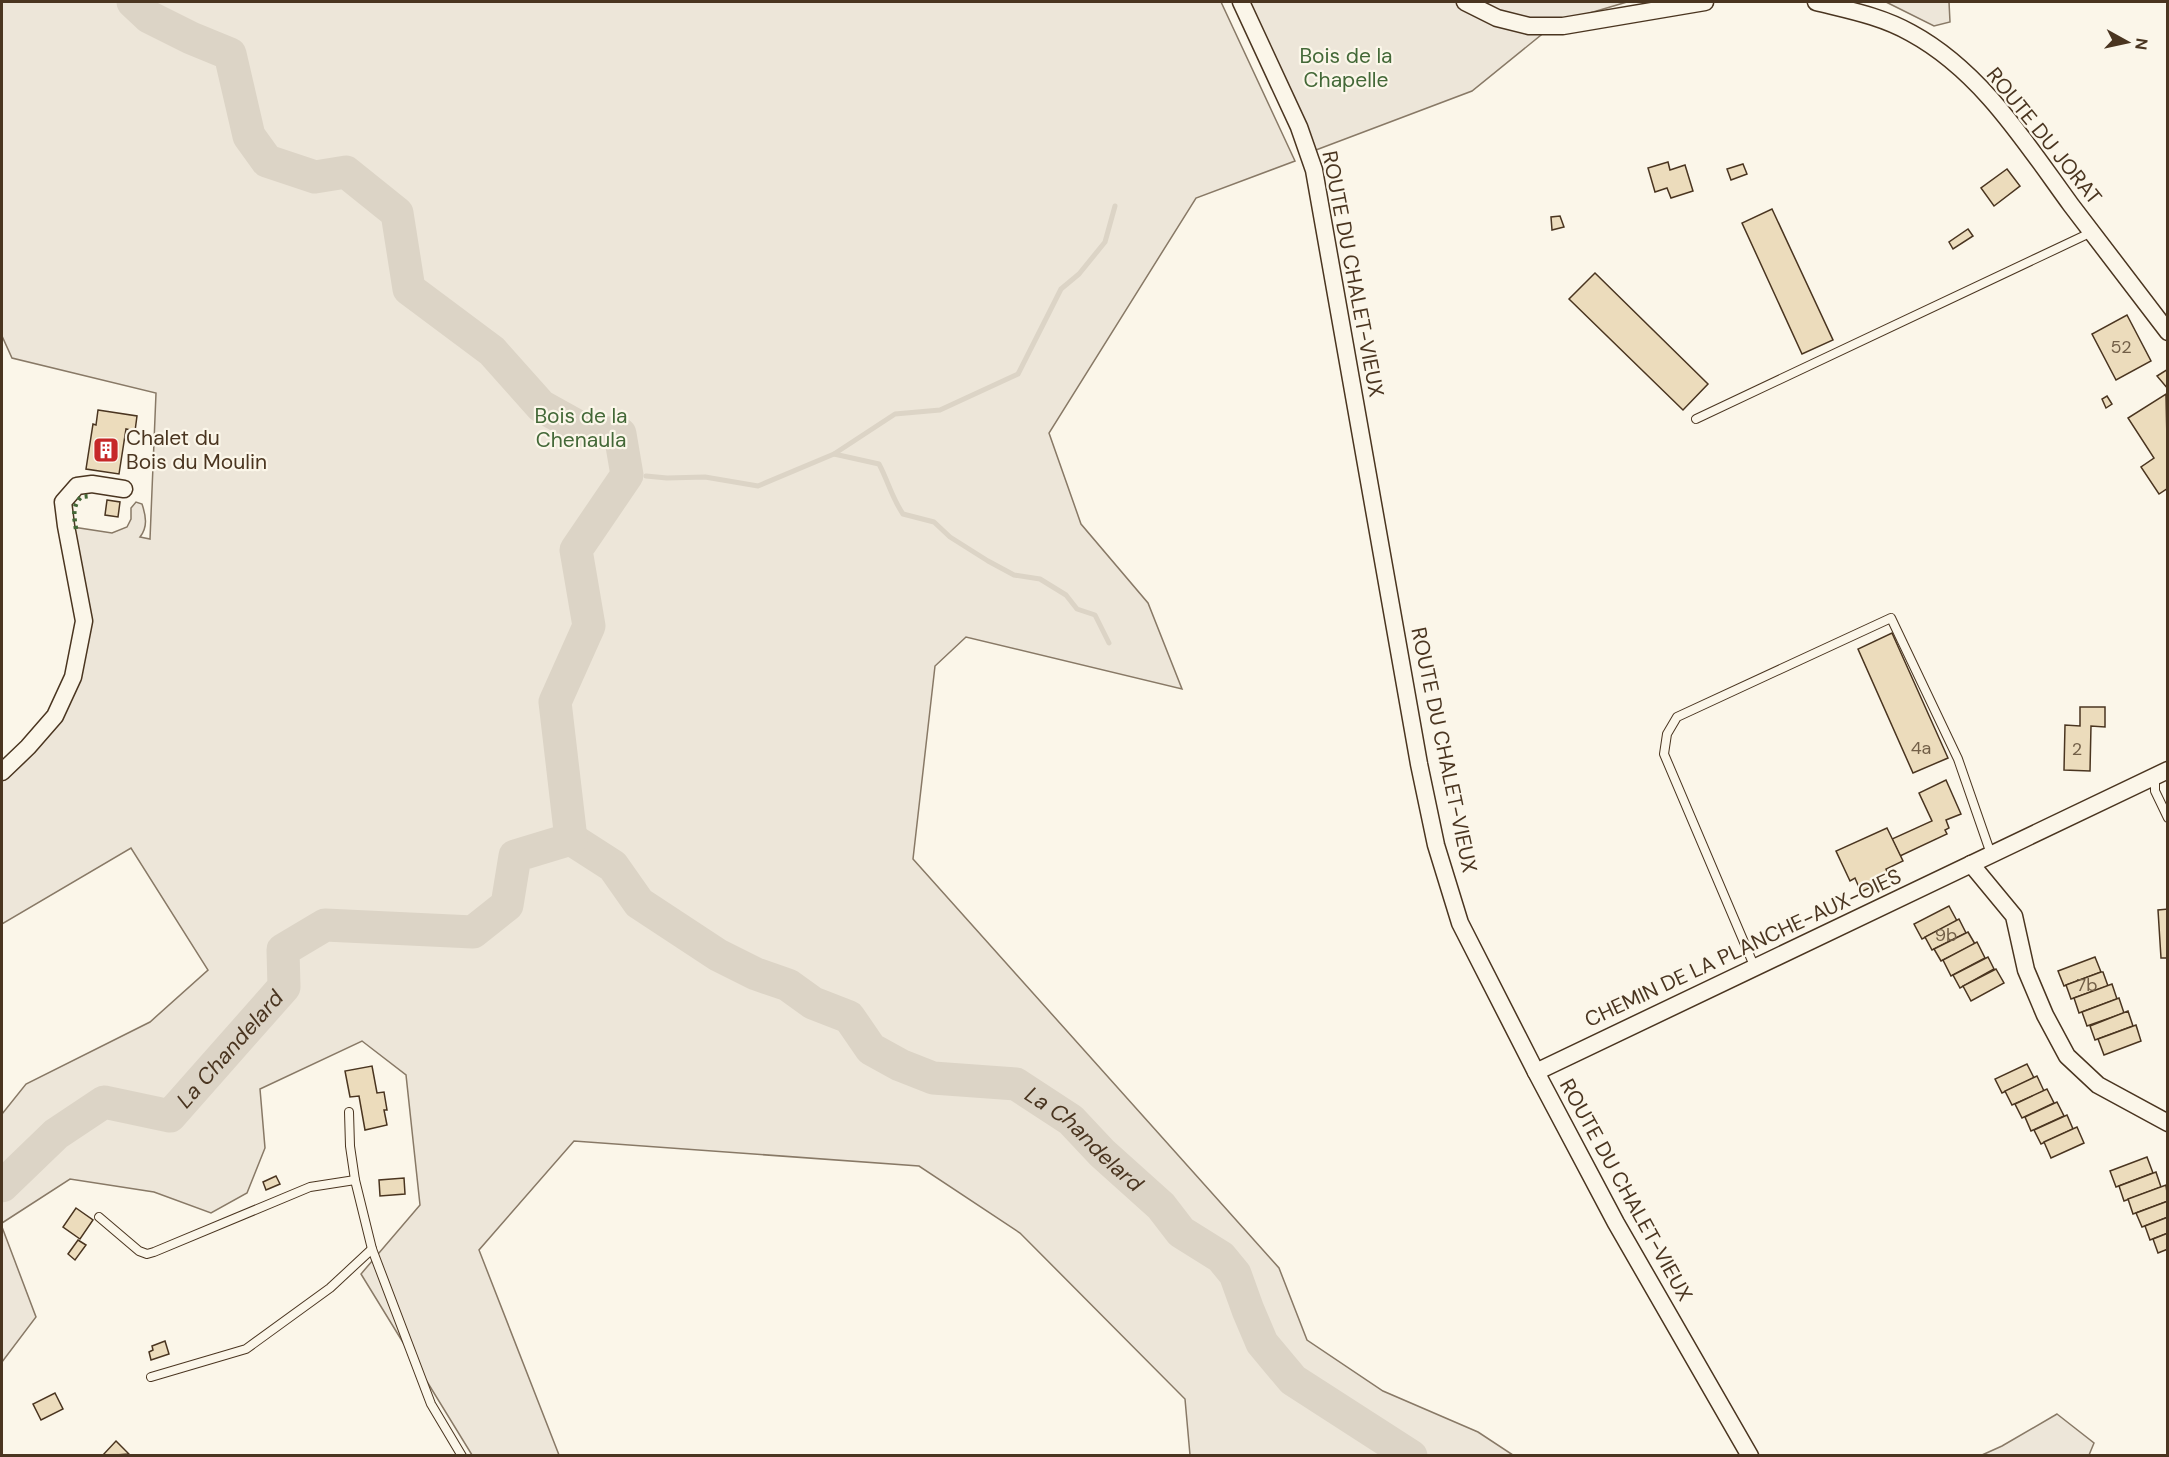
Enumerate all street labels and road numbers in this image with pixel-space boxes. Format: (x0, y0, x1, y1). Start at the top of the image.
street label: ROUTE DU JORAT (1980, 62, 2108, 211)
street label: ROUTE DU CHALET-VIEUX (1315, 148, 1391, 400)
street label: ROUTE DU CHALET-VIEUX (1404, 625, 1484, 875)
street label: CHEMIN DE LA PLANCHE-AUX-OIES (1580, 862, 1906, 1034)
street label: ROUTE DU CHALET-VIEUX (1553, 1074, 1699, 1306)

